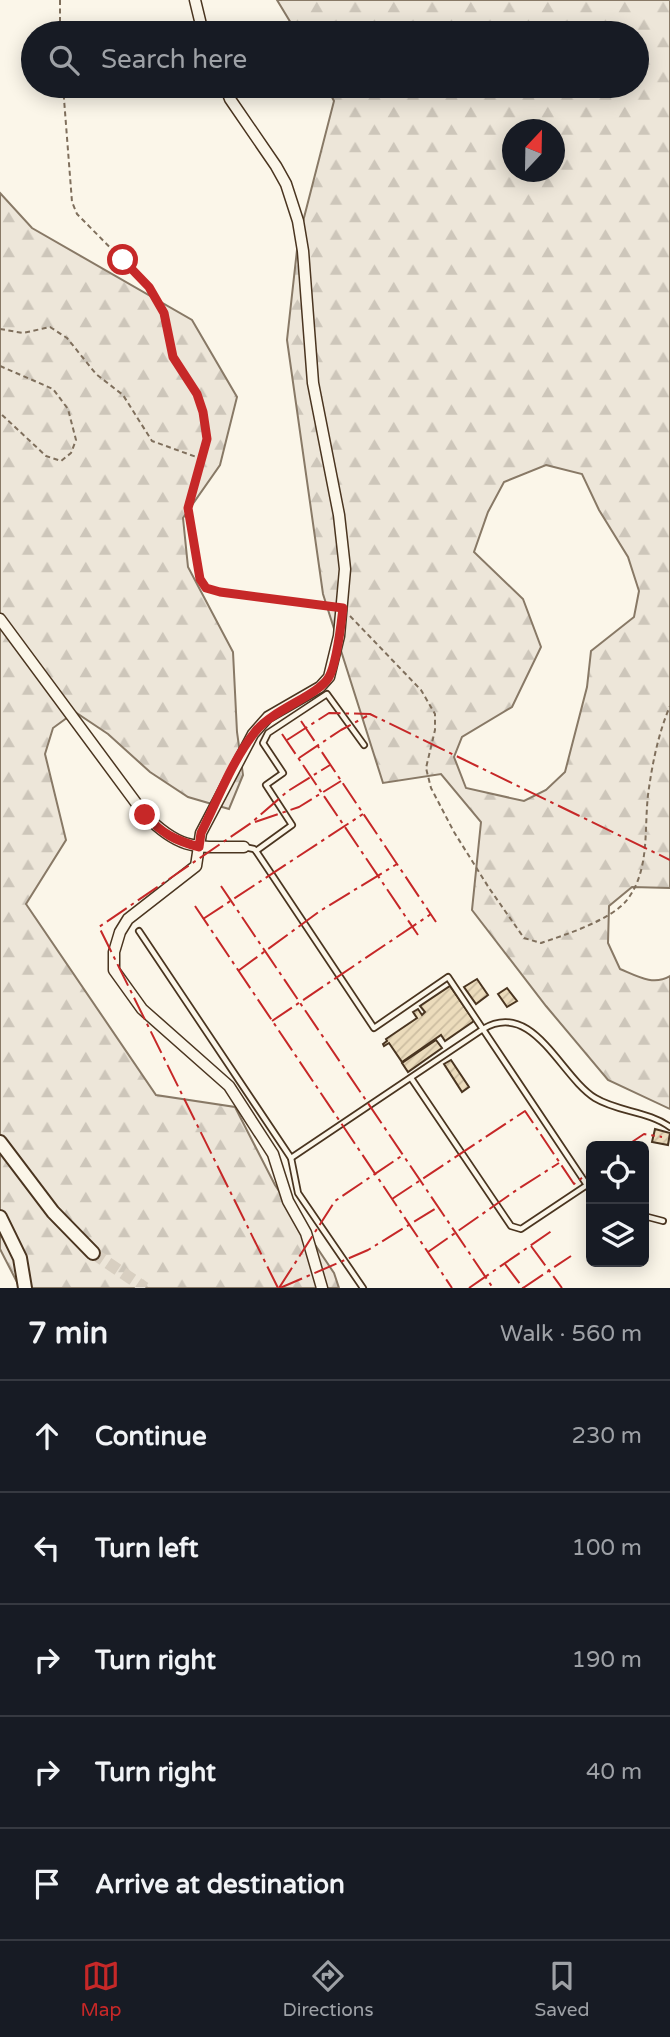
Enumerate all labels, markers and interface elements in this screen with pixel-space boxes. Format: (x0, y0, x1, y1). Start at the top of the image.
search box (21, 21, 649, 98)
icon: search (45, 41, 83, 79)
text: Search here (101, 44, 247, 75)
north arrow (502, 119, 565, 182)
route start (107, 244, 138, 275)
route end (129, 799, 160, 830)
map controls (586, 1141, 649, 1267)
button: locate (586, 1141, 649, 1204)
button: layers (586, 1204, 649, 1267)
text: 7 min (28, 1315, 108, 1352)
text: Walk · 560 m (500, 1320, 642, 1348)
icon: ahead (28, 1417, 66, 1455)
text: Continue (95, 1421, 207, 1452)
text: 230 m (572, 1422, 642, 1450)
icon: left (28, 1529, 66, 1567)
text: Turn left (95, 1533, 198, 1564)
text: 100 m (572, 1534, 642, 1562)
icon: right (28, 1641, 66, 1679)
text: Turn right (95, 1645, 216, 1676)
text: 190 m (572, 1646, 642, 1674)
icon: right (28, 1753, 66, 1791)
text: Turn right (95, 1757, 216, 1788)
text: 40 m (586, 1758, 642, 1786)
icon: arrive (28, 1865, 66, 1903)
text: Arrive at destination (95, 1869, 345, 1900)
tab: Map (81, 1957, 122, 2021)
tab: Directions (283, 1957, 374, 2021)
tab: Saved (535, 1957, 589, 2021)

